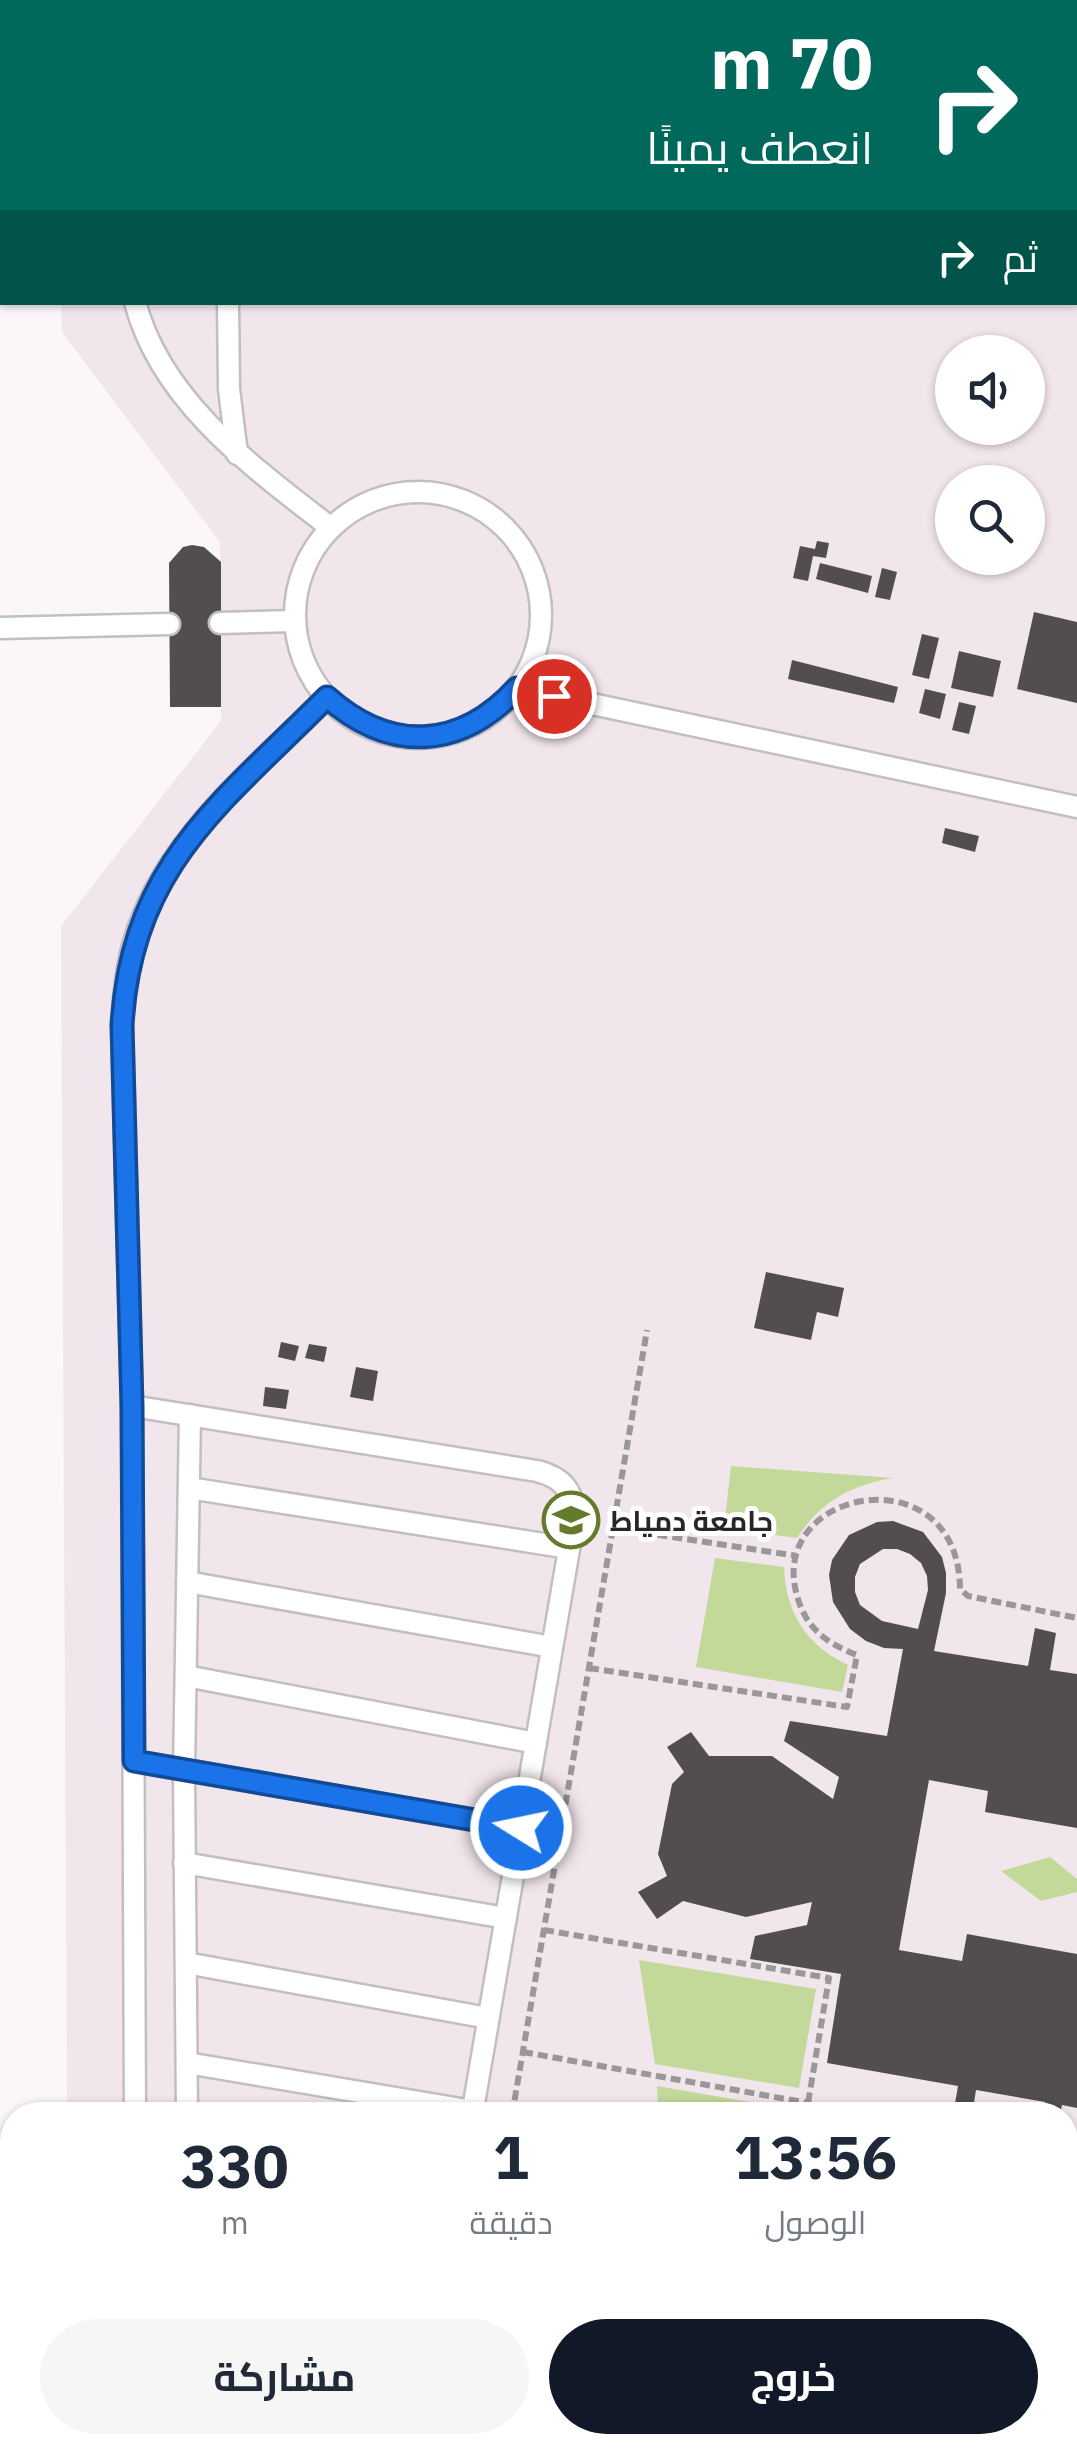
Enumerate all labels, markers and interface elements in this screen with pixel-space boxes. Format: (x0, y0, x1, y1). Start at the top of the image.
text: 70 m (710, 17, 873, 108)
icon: right (908, 40, 1038, 170)
text: انعطف يمينًا (646, 118, 873, 176)
icon: right (928, 230, 983, 285)
text: ثم (1003, 233, 1038, 282)
map controls (935, 335, 1045, 575)
button: sound (935, 335, 1045, 445)
button: search (935, 465, 1045, 575)
pin (512, 654, 597, 739)
icon: arrive (527, 669, 582, 724)
school or university icon: جامعة دمياط (541, 1490, 601, 1550)
place label: جامعة دمياط (610, 1502, 773, 1539)
position arrow (469, 1776, 573, 1880)
text: 1 (493, 2117, 529, 2196)
text: 13:56 (733, 2117, 897, 2196)
text: 330 (181, 2126, 289, 2205)
text: m (221, 2201, 249, 2243)
text: دقيقة (469, 2201, 553, 2243)
text: الوصول (764, 2201, 866, 2243)
button: مشاركة (40, 2319, 529, 2434)
button: خروج (549, 2319, 1038, 2434)

